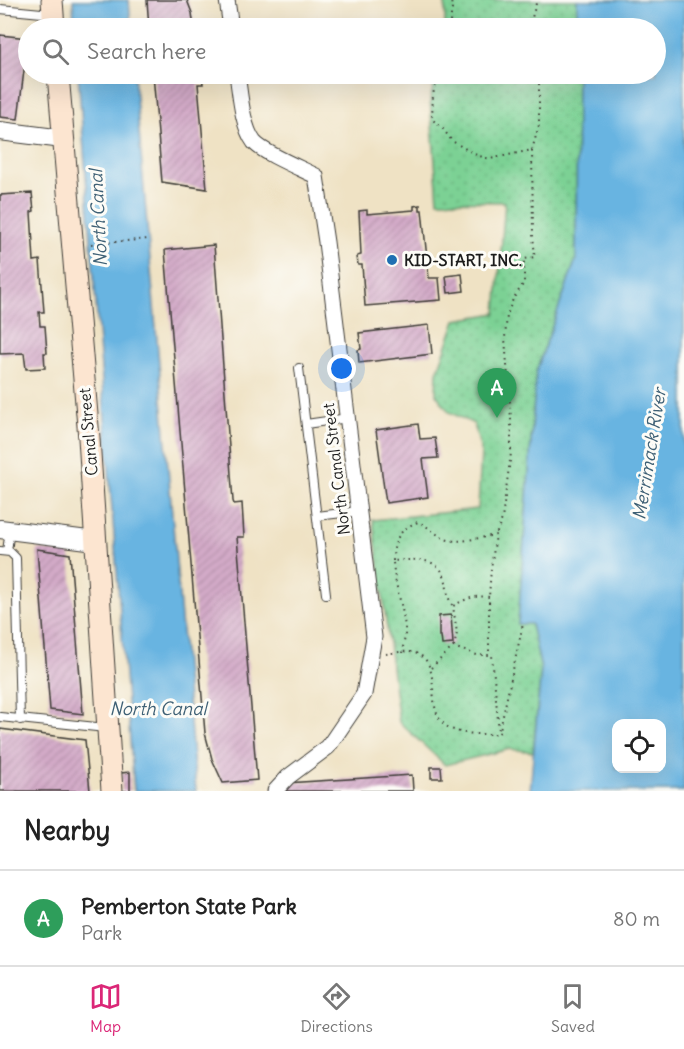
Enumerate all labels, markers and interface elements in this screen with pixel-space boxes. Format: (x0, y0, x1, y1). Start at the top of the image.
search box (18, 18, 666, 84)
icon: search (39, 35, 72, 68)
text: Search here (87, 37, 206, 65)
water label: North Canal (84, 166, 112, 267)
place label: KID-START, INC. (404, 250, 522, 270)
marker: KID-START, INC. (385, 253, 399, 267)
your location (327, 354, 356, 383)
pin: A (478, 368, 516, 418)
water label: Merrimack River (627, 384, 671, 521)
street label: Canal Street (74, 387, 102, 477)
street label: North Canal Street (318, 401, 354, 536)
water label: North Canal (109, 697, 210, 720)
map controls (612, 719, 666, 773)
button: locate (612, 719, 666, 773)
text: Nearby (24, 814, 110, 847)
text: Pemberton State Park (81, 892, 297, 920)
text: A (37, 906, 50, 931)
text: 80 m (613, 906, 660, 931)
text: Park (81, 920, 122, 945)
tab: Map (89, 980, 122, 1036)
tab: Directions (300, 980, 373, 1036)
tab: Saved (551, 980, 595, 1036)

